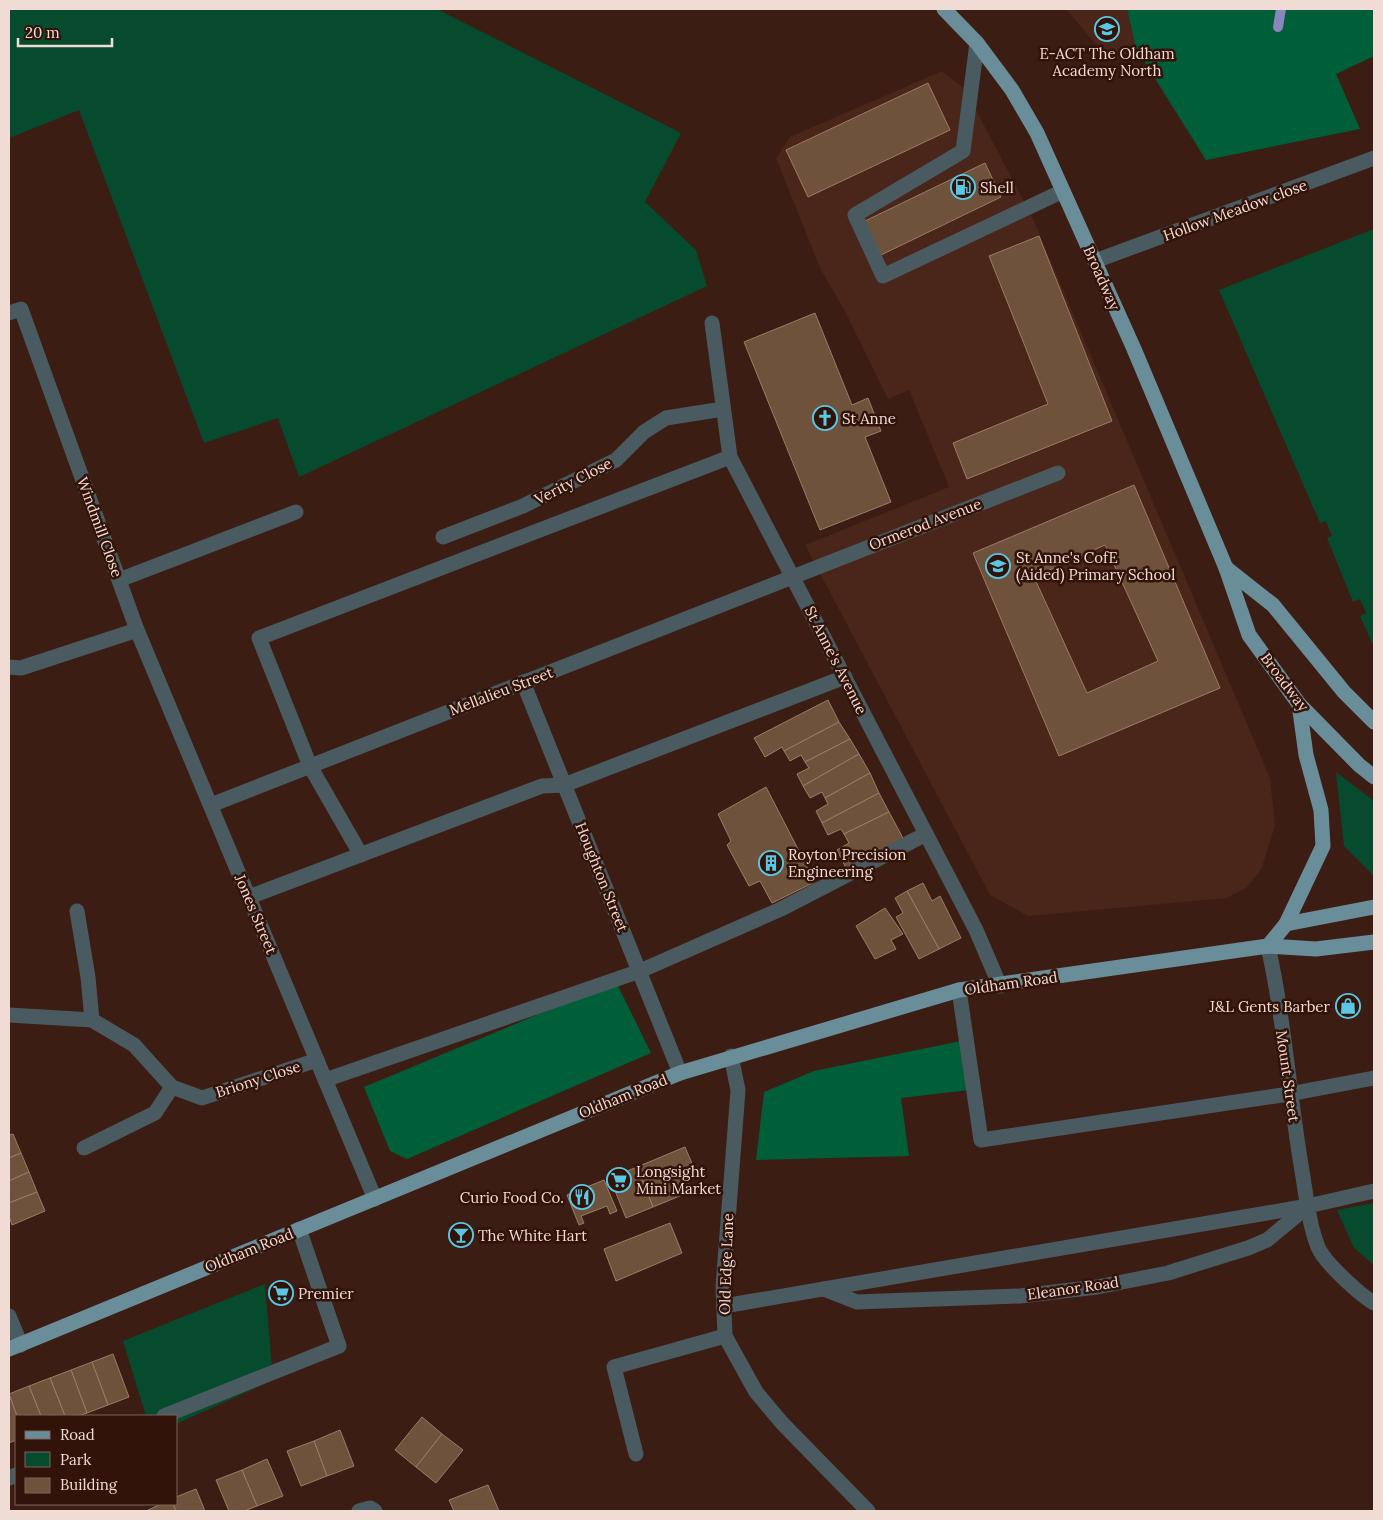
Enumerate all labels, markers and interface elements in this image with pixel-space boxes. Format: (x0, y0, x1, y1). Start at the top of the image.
scale bar (18, 15, 111, 47)
school or university icon: E-ACT The Oldham Academy North (1094, 16, 1120, 42)
text: 20 m (25, 23, 60, 42)
place label: E-ACT The Oldham Academy North (1039, 44, 1175, 80)
fuel station icon: Shell (950, 174, 976, 200)
street label: Hollow Meadow close (1160, 175, 1310, 245)
place label: Shell (980, 178, 1014, 197)
street label: Broadway (1079, 243, 1125, 313)
church icon: St Anne (812, 405, 838, 431)
place label: St Anne (842, 409, 896, 428)
street label: Verity Close (530, 453, 615, 509)
street label: Windmill Close (73, 474, 127, 580)
street label: Ormerod Avenue (866, 494, 984, 554)
place label: St Anne's CofE (Aided) Primary School (1016, 548, 1175, 585)
school or university icon: St Anne's CofE (Aided) Primary School (985, 553, 1011, 579)
street label: St Anne's Avenue (801, 603, 871, 717)
street label: Broadway (1257, 649, 1313, 715)
street label: Mellalieu Street (446, 662, 556, 719)
street label: Houghton Street (571, 819, 633, 935)
place label: Royton Precision Engineering (788, 845, 906, 881)
building icon: Royton Precision Engineering (758, 850, 784, 876)
street label: Jones Street (230, 870, 281, 957)
street label: Oldham Road (963, 967, 1059, 999)
shop icon: J&L Gents Barber (1335, 993, 1361, 1019)
place label: J&L Gents Barber (1208, 997, 1330, 1016)
street label: Mount Street (1272, 1029, 1304, 1123)
street label: Briony Close (213, 1056, 303, 1102)
street label: Oldham Road (576, 1070, 670, 1122)
place label: Longsight Mini Market (636, 1162, 721, 1198)
supermarket icon: Longsight Mini Market (606, 1167, 632, 1193)
restaurant icon: Curio Food Co. (569, 1184, 595, 1210)
place label: Curio Food Co. (460, 1188, 564, 1207)
street label: Old Edge Lane (715, 1213, 737, 1315)
bar icon: The White Hart (448, 1222, 474, 1248)
street label: Oldham Road (202, 1224, 296, 1276)
place label: The White Hart (478, 1226, 587, 1245)
street label: Eleanor Road (1026, 1272, 1120, 1304)
supermarket icon: Premier (268, 1280, 294, 1306)
place label: Premier (298, 1284, 354, 1303)
legend (15, 1415, 178, 1505)
text: Road (60, 1425, 95, 1444)
text: Park (60, 1450, 91, 1469)
text: Building (60, 1475, 118, 1494)

